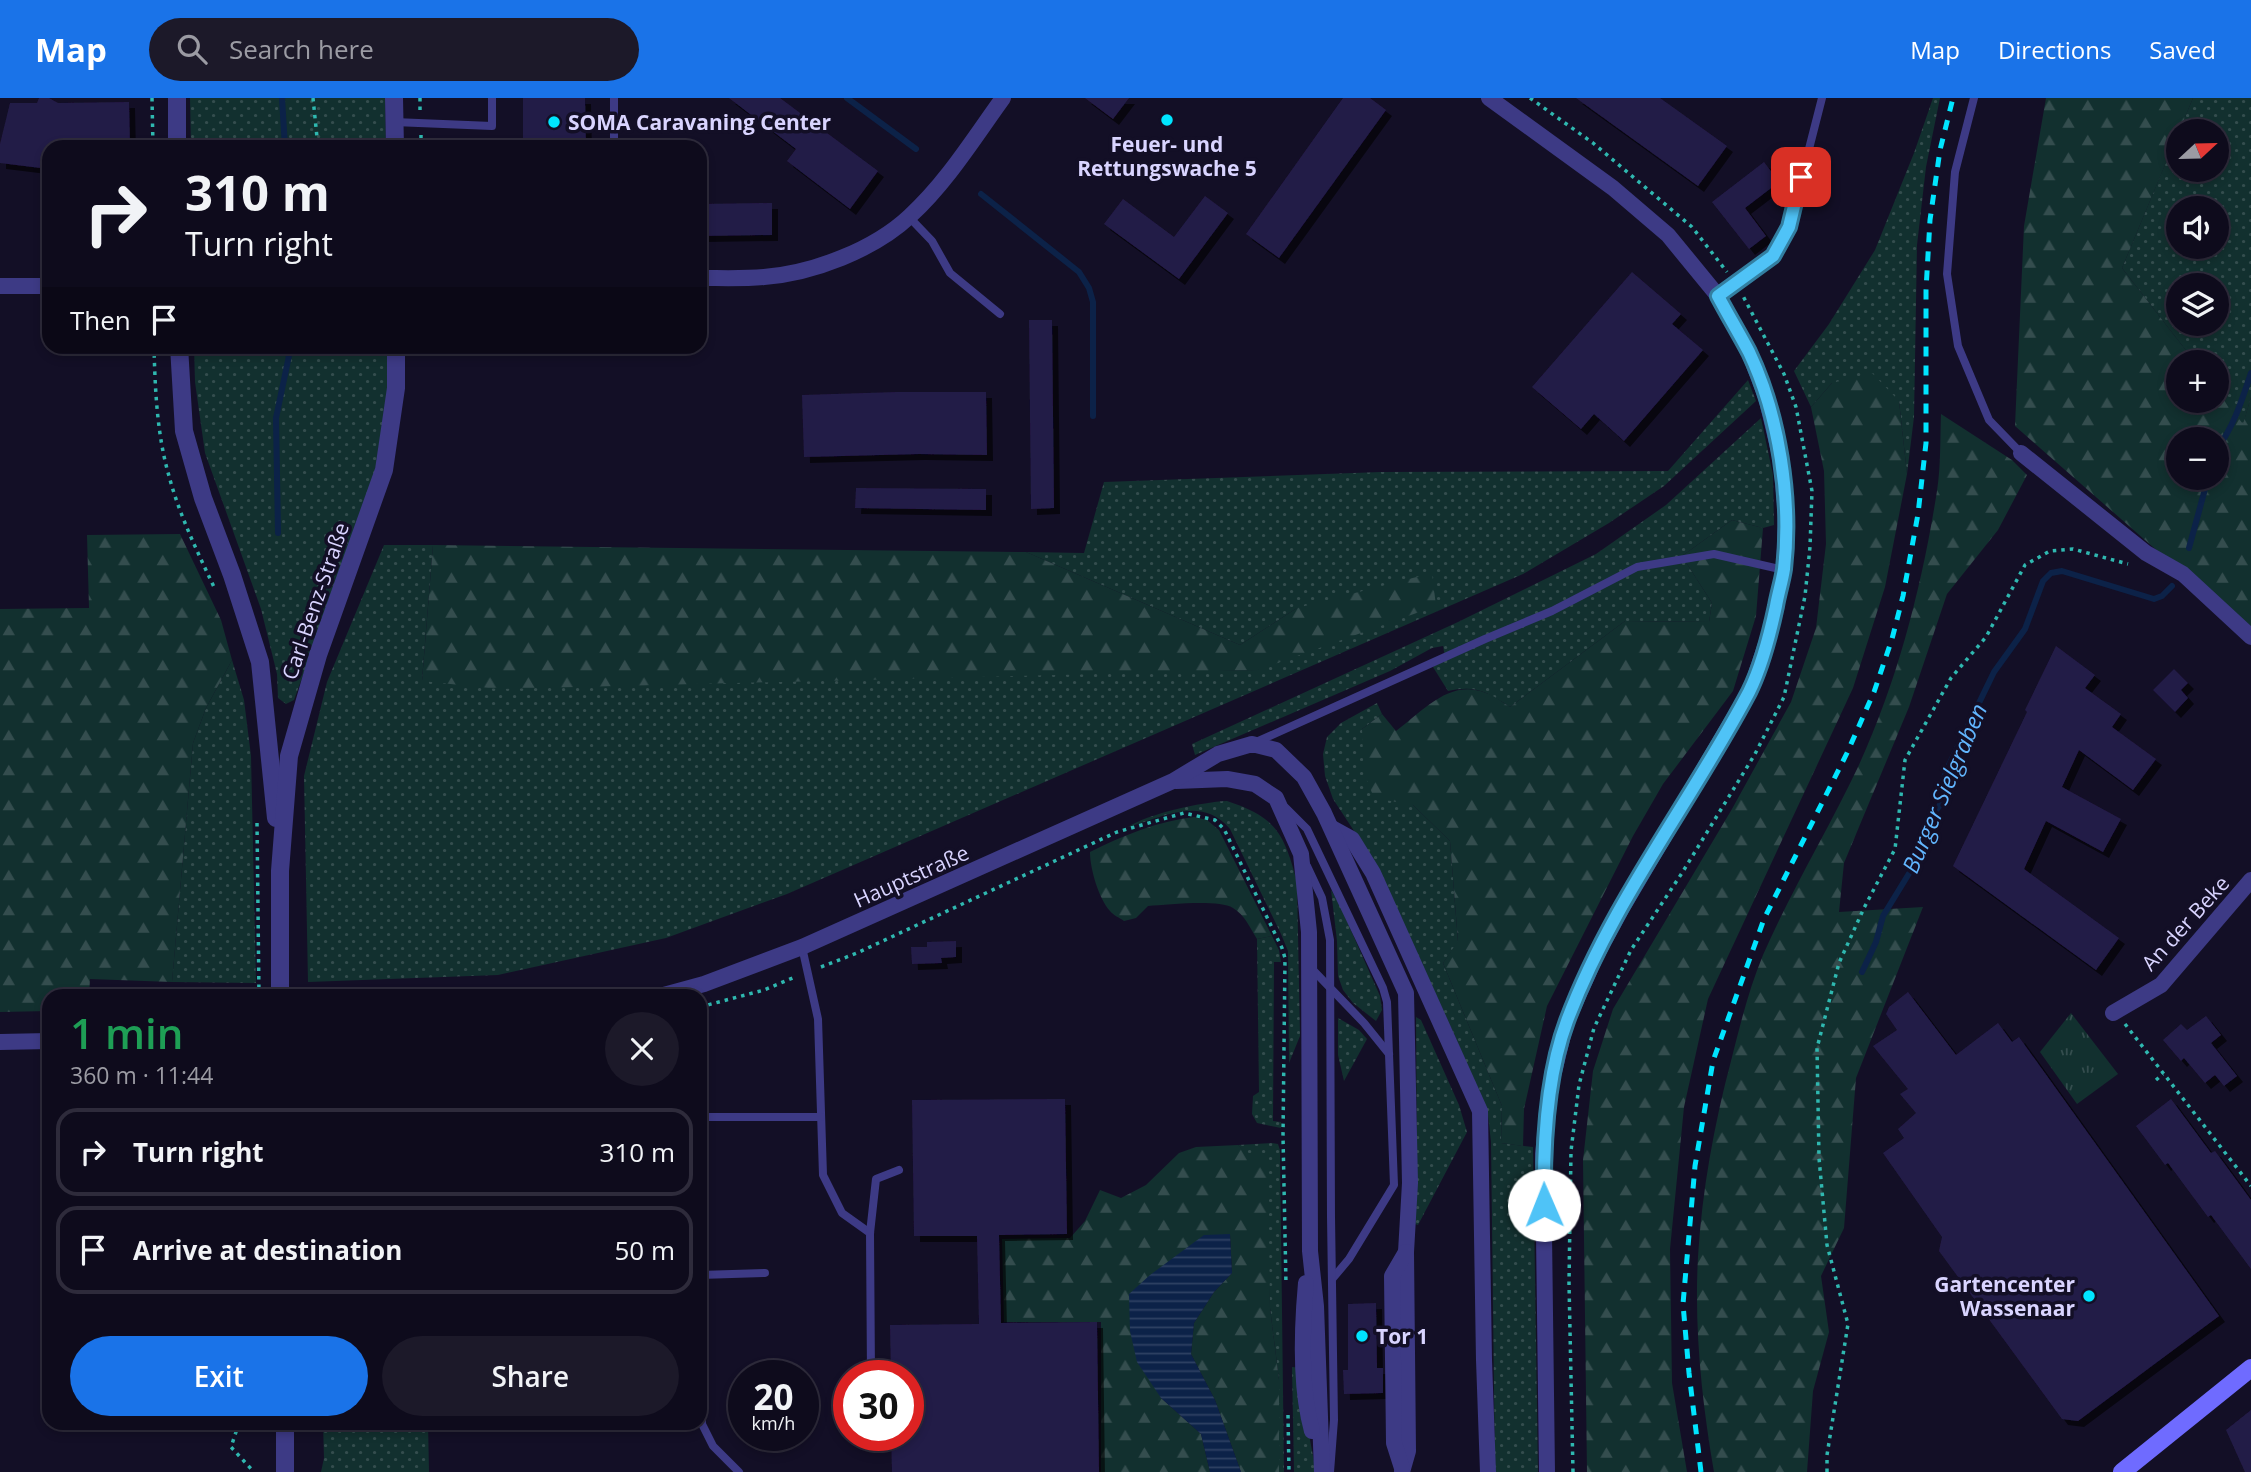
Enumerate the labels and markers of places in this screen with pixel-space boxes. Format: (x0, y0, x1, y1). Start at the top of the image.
place label: SOMA Caravaning Center (568, 108, 831, 136)
marker: Feuer- und Rettungswache 5 (1159, 112, 1175, 128)
marker: SOMA Caravaning Center (546, 114, 562, 130)
place label: Feuer- und Rettungswache 5 (1077, 130, 1257, 182)
pin (1771, 147, 1831, 207)
place label: Gartencenter Wassenaar (1934, 1270, 2075, 1322)
marker: Gartencenter Wassenaar (2081, 1288, 2097, 1304)
place label: Tor 1 (1376, 1322, 1428, 1350)
marker: Tor 1 (1354, 1328, 1370, 1344)

